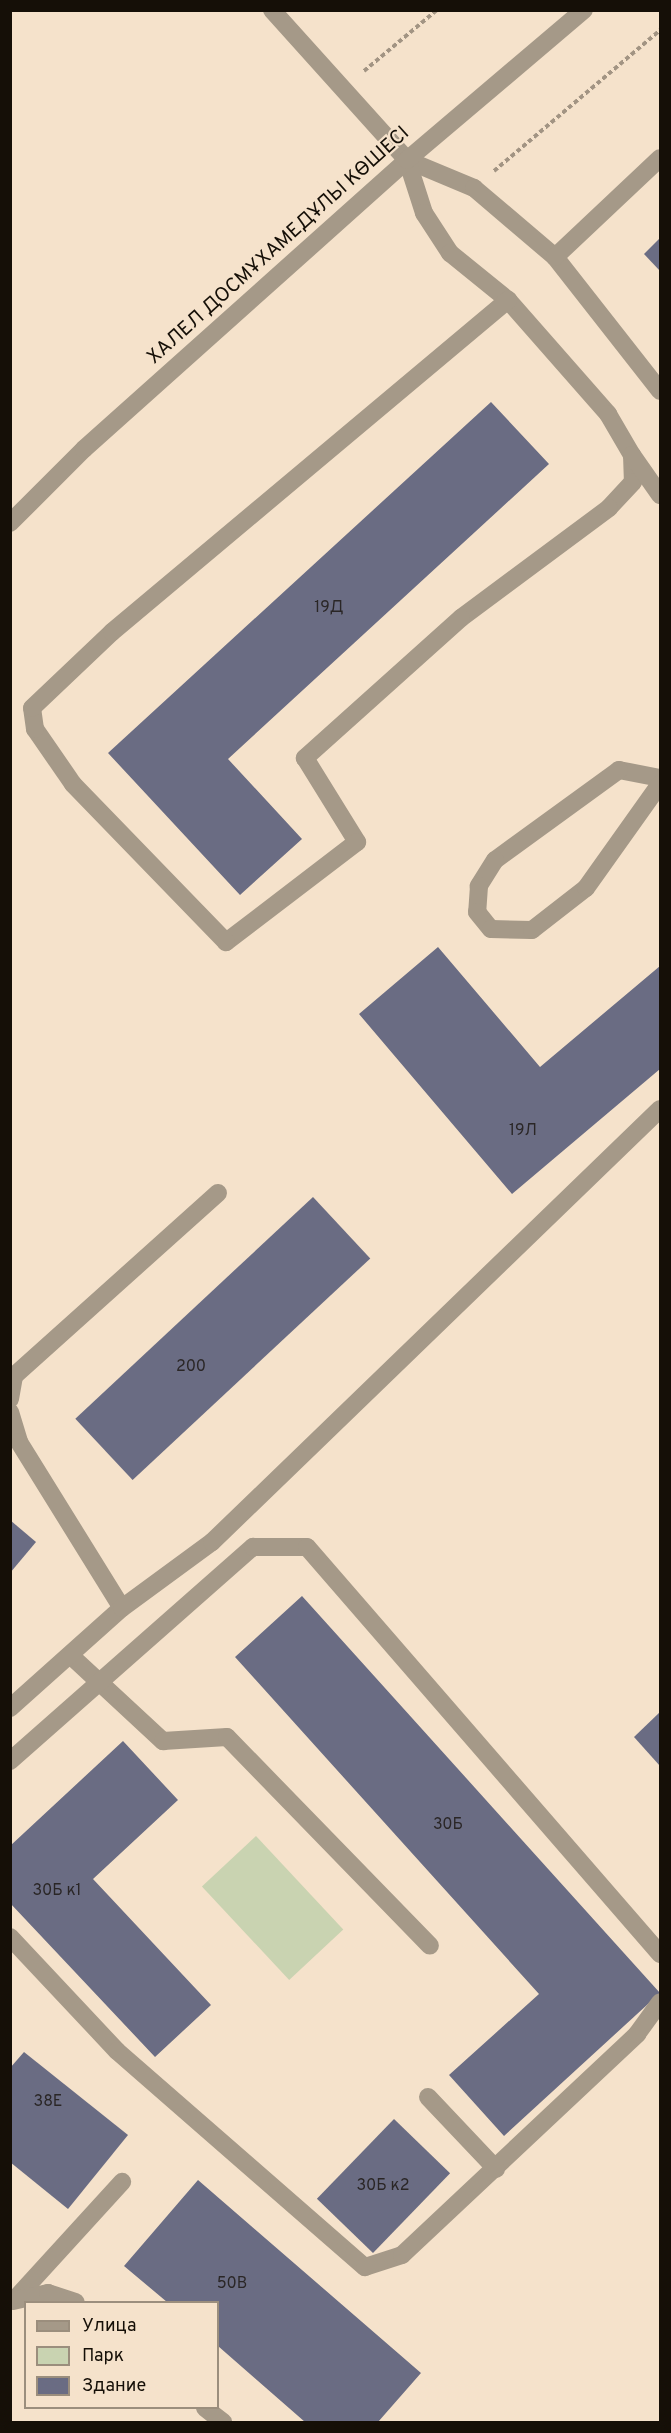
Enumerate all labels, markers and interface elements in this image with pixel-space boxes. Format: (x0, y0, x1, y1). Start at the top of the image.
street label: ХАЛЕЛ ДОСМҰХАМЕДҰЛЫ КӨШЕСІ (143, 122, 415, 370)
house number: 19Д (314, 598, 344, 618)
house number: 19Л (509, 1121, 537, 1141)
house number: 200 (176, 1357, 206, 1377)
house number: 30Б (433, 1815, 463, 1835)
house number: 30Б к1 (32, 1881, 82, 1901)
house number: 38Е (34, 2092, 62, 2112)
house number: 30Б к2 (357, 2176, 409, 2196)
house number: 50В (217, 2274, 247, 2294)
legend (24, 2301, 219, 2409)
text: Улица (82, 2315, 136, 2338)
text: Парк (82, 2345, 124, 2368)
text: Здание (82, 2375, 146, 2398)

